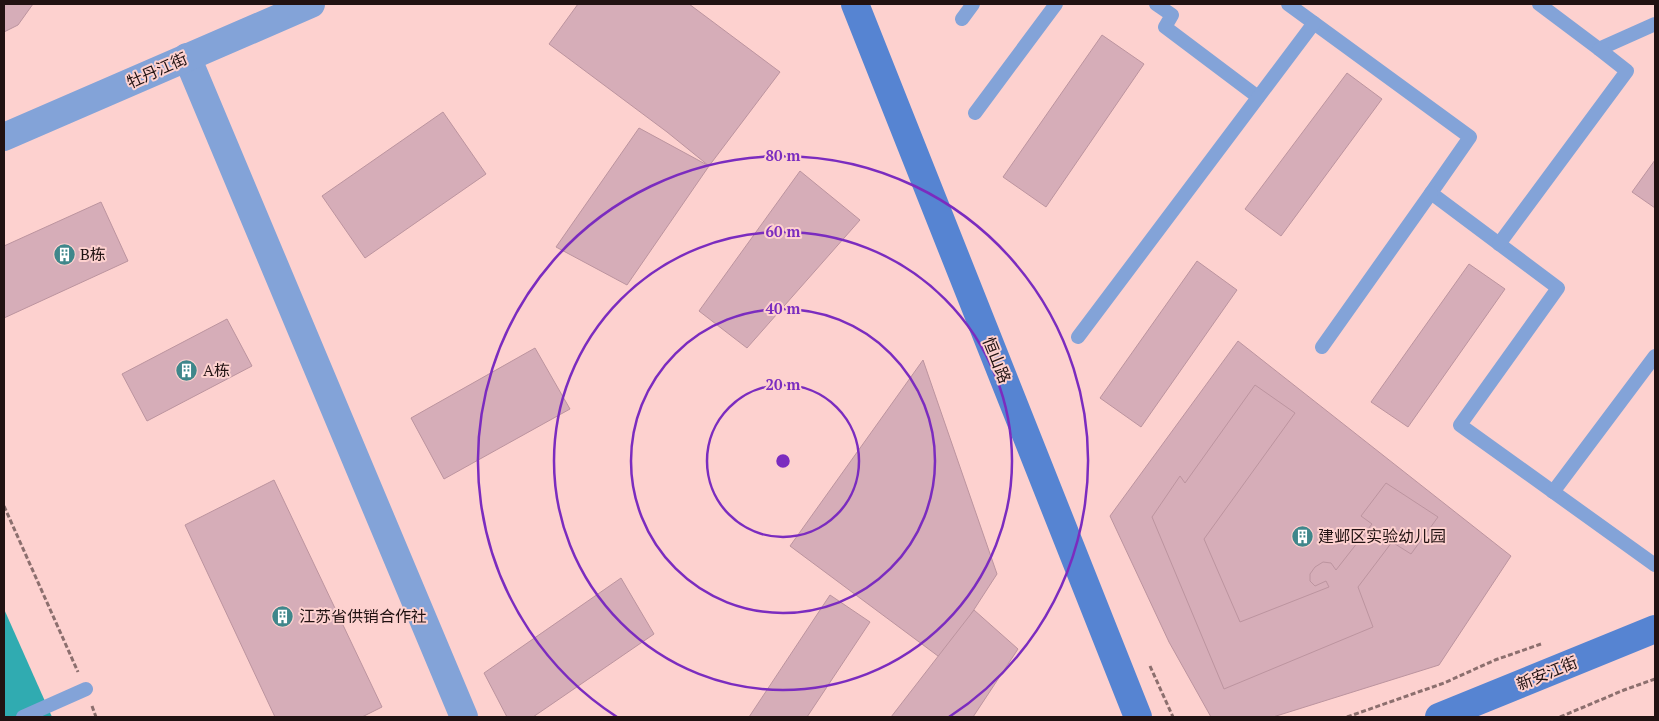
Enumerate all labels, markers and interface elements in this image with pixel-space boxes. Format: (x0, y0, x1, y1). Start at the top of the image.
street label: 牡丹江街 (123, 47, 191, 93)
text: 80 m (766, 145, 801, 165)
text: 60 m (766, 221, 801, 241)
building icon: B栋 (52, 242, 76, 266)
place label: B栋 (80, 243, 106, 265)
text: 40 m (766, 298, 801, 318)
street label: 恒山路 (978, 334, 1016, 386)
building icon: A栋 (175, 358, 199, 382)
place label: A栋 (203, 359, 230, 381)
text: 20 m (766, 374, 801, 394)
centre of rings (774, 452, 792, 470)
building icon: 建邺区实验幼儿园 (1290, 524, 1314, 548)
place label: 建邺区实验幼儿园 (1318, 525, 1446, 547)
building icon: 江苏省供销合作社 (271, 604, 295, 628)
place label: 江苏省供销合作社 (299, 605, 427, 627)
street label: 新安江街 (1513, 651, 1581, 695)

